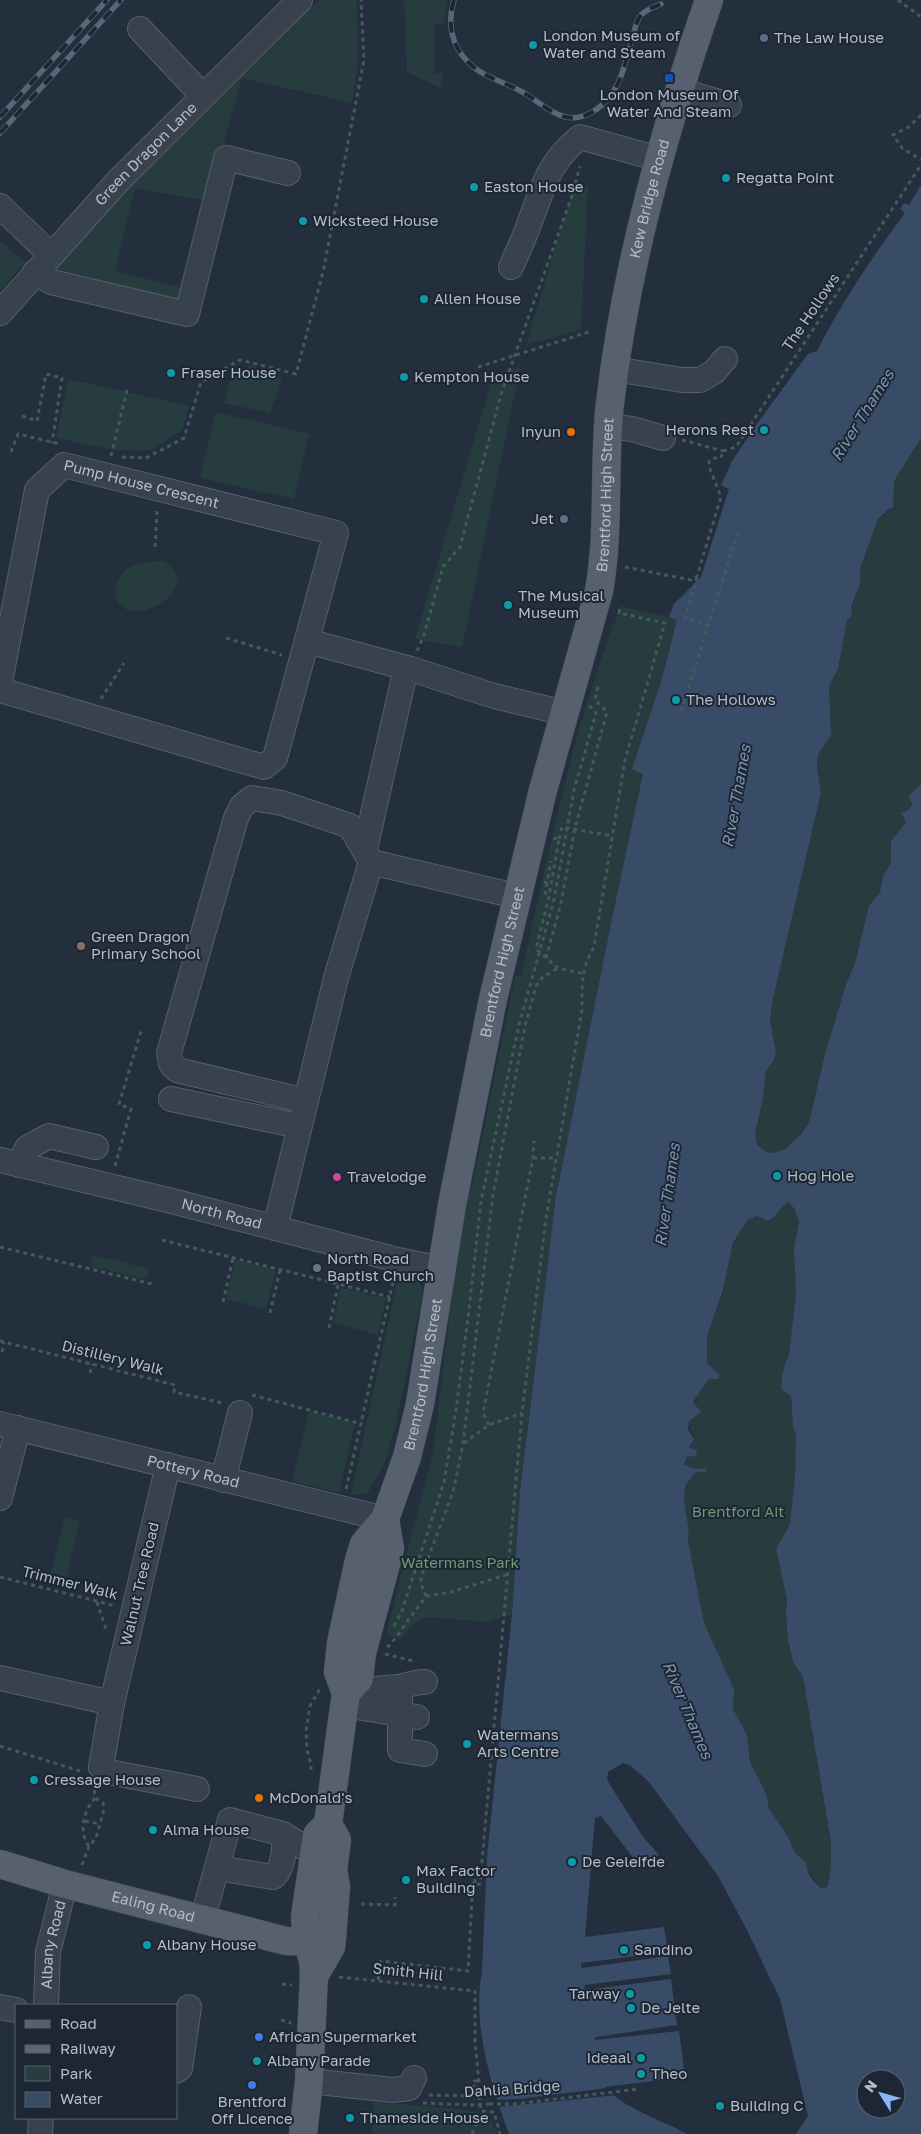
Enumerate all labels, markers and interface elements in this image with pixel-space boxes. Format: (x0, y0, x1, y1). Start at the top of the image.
place label: London Museum of Water and Steam (543, 26, 680, 61)
place label: The Law House (774, 28, 884, 46)
marker: The Law House (758, 32, 770, 44)
marker: London Museum of Water and Steam (527, 39, 539, 51)
marker: London Museum Of Water And Steam (663, 72, 675, 84)
place label: London Museum Of Water And Steam (599, 85, 739, 120)
street label: Green Dragon Lane (91, 98, 200, 209)
street label: Kew Bridge Road (625, 137, 672, 260)
place label: Regatta Point (736, 168, 834, 186)
marker: Regatta Point (720, 172, 732, 184)
place label: Easton House (484, 177, 584, 195)
marker: Easton House (468, 181, 480, 193)
place label: Wicksteed House (313, 211, 439, 229)
marker: Wicksteed House (297, 215, 309, 227)
street label: The Hollows (778, 269, 843, 354)
place label: Allen House (434, 289, 521, 307)
marker: Allen House (418, 293, 430, 305)
place label: Fraser House (181, 363, 277, 381)
water label: River Thames (826, 364, 899, 464)
marker: Fraser House (165, 367, 177, 379)
place label: Kempton House (414, 367, 530, 385)
marker: Kempton House (398, 371, 410, 383)
street label: Brentford High Street (592, 417, 617, 573)
place label: Herons Rest (666, 420, 754, 438)
place label: Inyun (521, 422, 561, 440)
marker: Herons Rest (758, 424, 770, 436)
marker: Inyun (565, 426, 577, 438)
street label: Pump House Crescent (62, 455, 221, 511)
place label: Jet (531, 509, 554, 527)
marker: Jet (558, 513, 570, 525)
place label: The Musical Museum (518, 586, 605, 621)
marker: The Musical Museum (502, 599, 514, 611)
place label: The Hollows (686, 690, 776, 708)
marker: The Hollows (670, 694, 682, 706)
water label: River Thames (717, 742, 755, 849)
street label: Brentford High Street (476, 884, 528, 1039)
place label: Green Dragon Primary School (91, 927, 201, 962)
marker: Green Dragon Primary School (75, 940, 87, 952)
water label: River Thames (650, 1141, 684, 1248)
place label: Hog Hole (787, 1166, 854, 1184)
place label: Travelodge (347, 1167, 427, 1185)
marker: Hog Hole (771, 1170, 783, 1182)
marker: Travelodge (331, 1171, 343, 1183)
street label: North Road (180, 1194, 264, 1232)
place label: North Road Baptist Church (327, 1249, 434, 1284)
marker: North Road Baptist Church (311, 1262, 323, 1274)
street label: Brentford High Street (399, 1297, 445, 1452)
street label: Distillery Walk (60, 1336, 167, 1379)
street label: Pottery Road (145, 1451, 242, 1491)
park label: Brentford Ait (692, 1502, 784, 1520)
street label: Walnut Tree Road (116, 1520, 162, 1648)
park label: Watermans Park (401, 1553, 519, 1571)
street label: Trimmer Walk (20, 1561, 121, 1603)
water label: River Thames (658, 1658, 718, 1763)
place label: Watermans Arts Centre (477, 1725, 560, 1760)
marker: Watermans Arts Centre (461, 1738, 473, 1750)
place label: Cressage House (44, 1770, 161, 1788)
marker: Cressage House (28, 1774, 40, 1786)
place label: McDonald's (269, 1788, 352, 1806)
marker: McDonald's (253, 1792, 265, 1804)
place label: Alma House (163, 1820, 249, 1838)
marker: Alma House (147, 1824, 159, 1836)
place label: De Geleifde (582, 1852, 665, 1870)
marker: De Geleifde (566, 1856, 578, 1868)
place label: Max Factor Building (416, 1861, 496, 1896)
marker: Max Factor Building (400, 1874, 412, 1886)
street label: Ealing Road (110, 1886, 197, 1925)
street label: Albany Road (37, 1898, 69, 1989)
place label: Albany House (157, 1935, 257, 1953)
marker: Albany House (141, 1939, 153, 1951)
place label: Sandino (634, 1940, 693, 1958)
marker: Sandino (618, 1944, 630, 1956)
street label: Smith Hill (372, 1958, 444, 1984)
place label: Tarway (569, 1984, 621, 2002)
marker: Tarway (624, 1988, 636, 2000)
place label: De Jelte (641, 1998, 700, 2016)
marker: De Jelte (625, 2002, 637, 2014)
legend (15, 2004, 178, 2119)
text: Road (60, 2014, 97, 2032)
place label: African Supermarket (269, 2027, 417, 2045)
marker: African Supermarket (253, 2031, 265, 2043)
text: Railway (60, 2039, 116, 2057)
place label: Ideaal (587, 2048, 631, 2066)
place label: Albany Parade (267, 2051, 371, 2069)
marker: Ideaal (635, 2052, 647, 2064)
marker: Albany Parade (251, 2055, 263, 2067)
text: Park (60, 2064, 93, 2082)
place label: Theo (651, 2064, 687, 2082)
marker: Theo (635, 2068, 647, 2080)
north arrow (856, 2069, 906, 2119)
street label: Dahlia Bridge (463, 2076, 561, 2100)
text: N (860, 2077, 880, 2095)
marker: Brentford Off Licence (246, 2079, 258, 2091)
text: Water (60, 2089, 103, 2107)
place label: Brentford Off Licence (211, 2092, 293, 2127)
place label: Building C (730, 2096, 803, 2114)
marker: Building C (714, 2100, 726, 2112)
place label: Thameside House (360, 2108, 489, 2126)
marker: Thameside House (344, 2112, 356, 2124)

